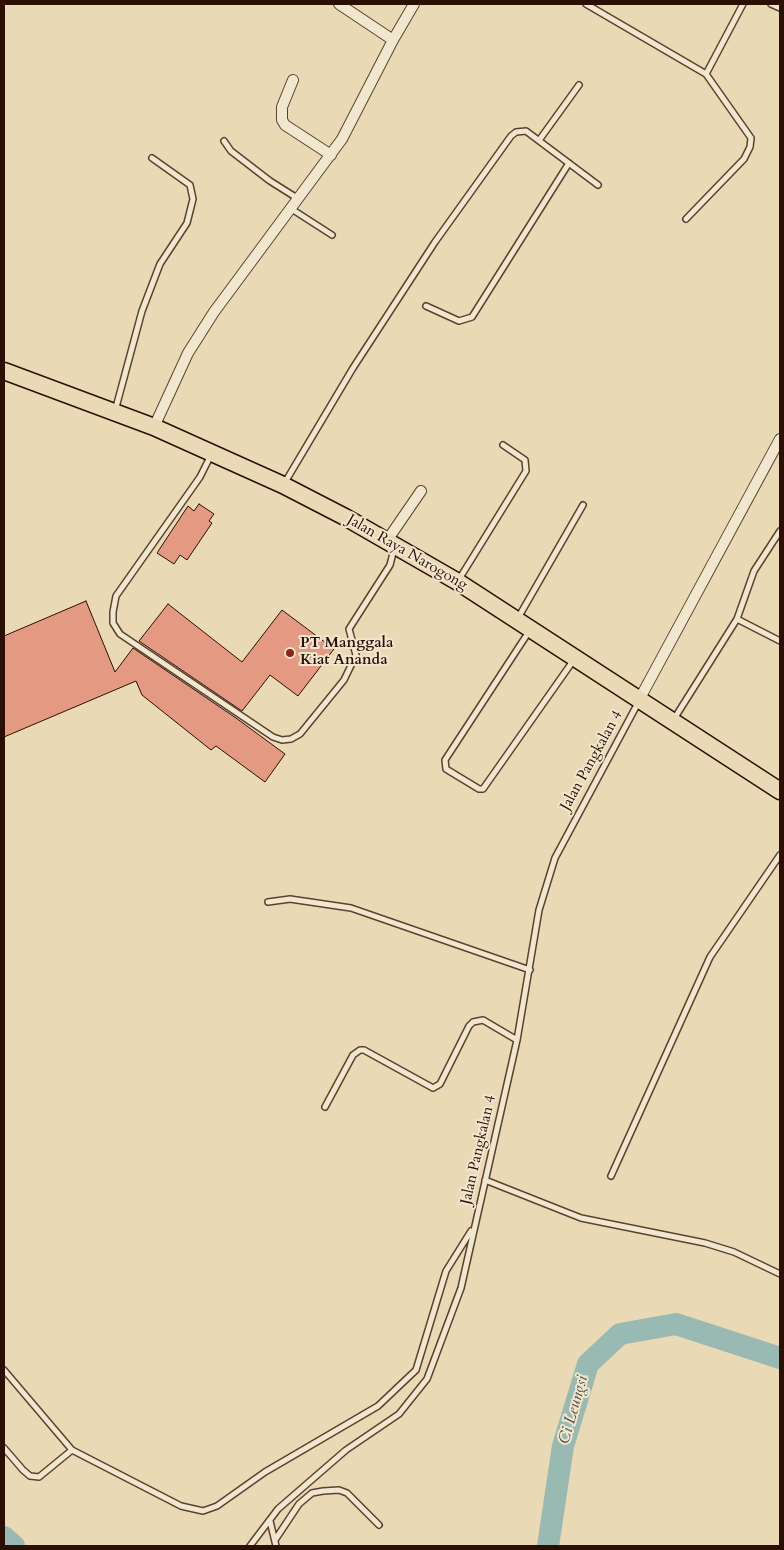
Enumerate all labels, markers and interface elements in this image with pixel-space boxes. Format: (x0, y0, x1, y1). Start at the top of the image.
street label: Jalan Raya Narogong (344, 511, 470, 595)
place label: PT Manggala Kiat Ananda (300, 635, 393, 670)
marker: PT Manggala Kiat Ananda (284, 647, 296, 659)
street label: Jalan Pangkalan 4 (557, 708, 627, 814)
street label: Jalan Pangkalan 4 (458, 1094, 500, 1206)
water label: Ci Leungsi (555, 1374, 593, 1446)

